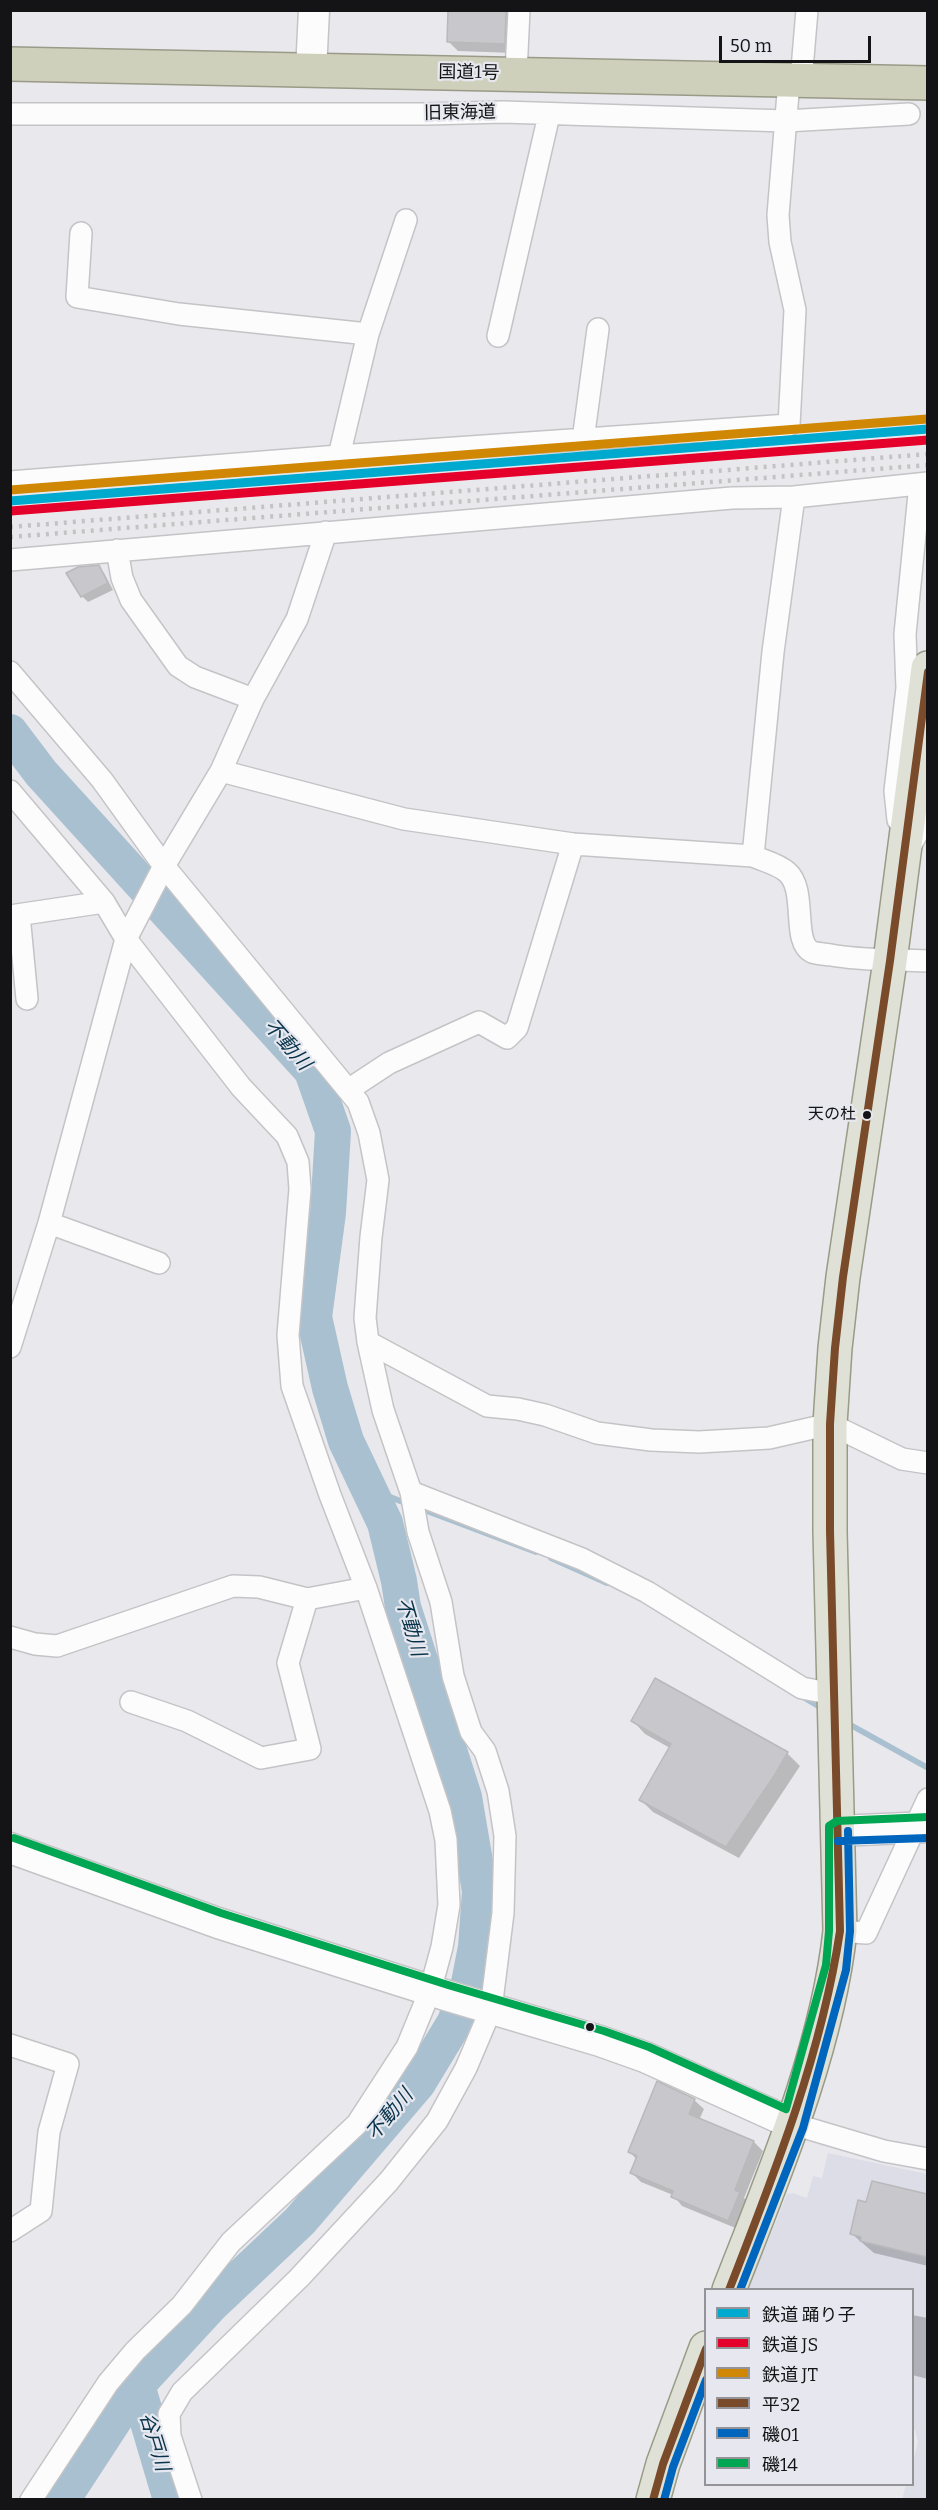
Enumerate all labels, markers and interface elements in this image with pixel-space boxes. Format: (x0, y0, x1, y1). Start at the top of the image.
scale bar (722, 24, 874, 62)
text: 50 m (730, 35, 772, 57)
street label: 国道1号 (438, 62, 500, 84)
street label: 旧東海道 (424, 102, 496, 124)
water label: 不動川 (258, 1014, 316, 1076)
place label: 天の杜 (808, 1105, 856, 1125)
marker: 天の杜 (861, 1109, 873, 1121)
water label: 不動川 (390, 1595, 430, 1659)
unlabelled marker (584, 2021, 596, 2033)
water label: 不動川 (362, 2084, 418, 2146)
legend (704, 2288, 914, 2486)
text: 鉄道 踊り子 (762, 2304, 856, 2326)
text: 鉄道 JS (762, 2334, 818, 2356)
text: 鉄道 JT (762, 2364, 818, 2386)
text: 平32 (762, 2394, 800, 2416)
water label: 谷戸川 (134, 2410, 174, 2474)
text: 磯01 (762, 2424, 799, 2446)
text: 磯14 (762, 2454, 798, 2476)

